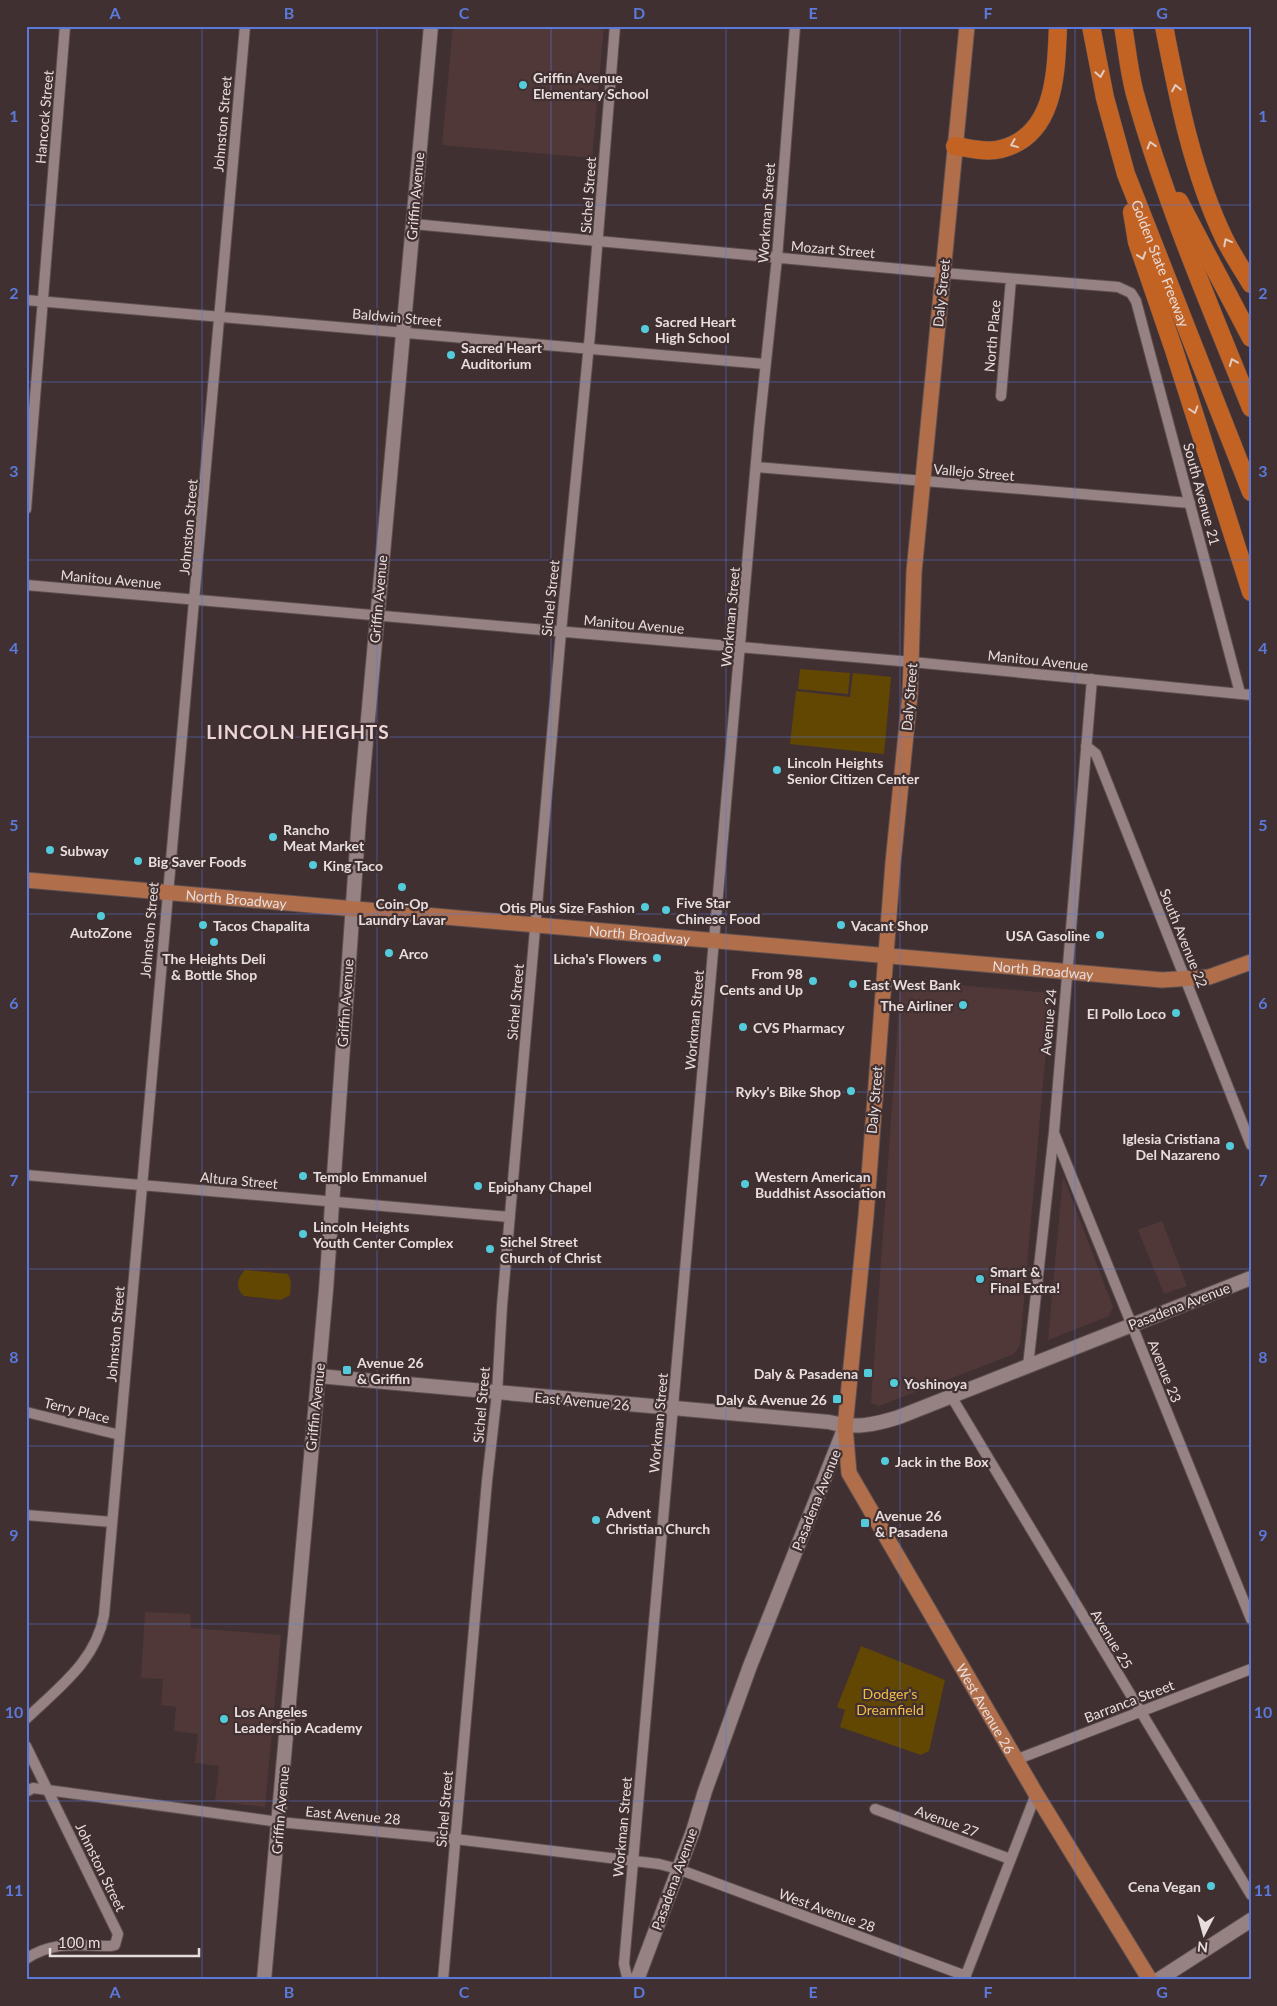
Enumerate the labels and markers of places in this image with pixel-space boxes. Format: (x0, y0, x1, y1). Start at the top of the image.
place label: Griffin Avenue Elementary School (533, 69, 649, 102)
marker: Griffin Avenue Elementary School (517, 79, 529, 91)
place label: Sacred Heart High School (655, 313, 737, 346)
marker: Sacred Heart High School (639, 323, 651, 335)
place label: Sacred Heart Auditorium (460, 339, 543, 372)
marker: Sacred Heart Auditorium (445, 349, 457, 361)
place label: Lincoln Heights Senior Citizen Center (787, 754, 920, 787)
marker: Lincoln Heights Senior Citizen Center (771, 764, 783, 776)
place label: Rancho Meat Market (283, 821, 365, 854)
marker: Rancho Meat Market (267, 831, 279, 843)
place label: Subway (60, 842, 109, 859)
marker: Subway (44, 844, 56, 856)
place label: Big Saver Foods (148, 853, 246, 870)
marker: Big Saver Foods (132, 855, 144, 867)
place label: King Taco (323, 857, 383, 874)
marker: King Taco (307, 859, 319, 871)
marker: Coin-Op Laundry Lavar (396, 881, 408, 893)
place label: Five Star Chinese Food (676, 894, 760, 927)
place label: Coin-Op Laundry Lavar (358, 895, 447, 928)
place label: Otis Plus Size Fashion (500, 899, 635, 916)
marker: Otis Plus Size Fashion (639, 901, 651, 913)
marker: Five Star Chinese Food (660, 904, 672, 916)
marker: AutoZone (95, 910, 107, 922)
place label: Tacos Chapalita (213, 917, 310, 934)
place label: Vacant Shop (850, 917, 929, 934)
marker: Tacos Chapalita (197, 919, 209, 931)
marker: Vacant Shop (835, 919, 847, 931)
place label: AutoZone (69, 924, 132, 941)
place label: USA Gasoline (1006, 927, 1091, 944)
marker: USA Gasoline (1094, 929, 1106, 941)
marker: The Heights Deli & Bottle Shop (208, 936, 220, 948)
place label: Arco (398, 945, 428, 962)
marker: Arco (383, 947, 395, 959)
place label: The Heights Deli & Bottle Shop (162, 950, 266, 983)
place label: Licha's Flowers (553, 950, 647, 967)
marker: Licha's Flowers (651, 952, 663, 964)
place label: From 98 Cents and Up (719, 965, 803, 998)
marker: From 98 Cents and Up (807, 975, 819, 987)
place label: East West Bank (863, 976, 961, 993)
marker: East West Bank (847, 978, 859, 990)
place label: The Airliner (880, 997, 954, 1014)
marker: The Airliner (957, 999, 969, 1011)
place label: El Pollo Loco (1087, 1005, 1166, 1022)
marker: El Pollo Loco (1170, 1007, 1182, 1019)
place label: CVS Pharmacy (753, 1019, 845, 1036)
marker: CVS Pharmacy (737, 1021, 749, 1033)
place label: Ryky's Bike Shop (736, 1083, 841, 1100)
marker: Ryky's Bike Shop (845, 1085, 857, 1097)
place label: Iglesia Cristiana Del Nazareno (1122, 1130, 1220, 1163)
marker: Iglesia Cristiana Del Nazareno (1224, 1140, 1236, 1152)
place label: Templo Emmanuel (313, 1168, 427, 1185)
place label: Western American Buddhist Association (755, 1168, 886, 1201)
marker: Templo Emmanuel (297, 1170, 309, 1182)
place label: Epiphany Chapel (488, 1178, 592, 1195)
marker: Western American Buddhist Association (739, 1178, 751, 1190)
marker: Epiphany Chapel (472, 1180, 484, 1192)
place label: Lincoln Heights Youth Center Complex (312, 1218, 454, 1251)
marker: Lincoln Heights Youth Center Complex (297, 1228, 309, 1240)
place label: Sichel Street Church of Christ (500, 1233, 602, 1266)
marker: Sichel Street Church of Christ (484, 1243, 496, 1255)
place label: Smart & Final Extra! (990, 1263, 1060, 1296)
marker: Smart & Final Extra! (974, 1273, 986, 1285)
place label: Avenue 26 & Griffin (356, 1354, 424, 1387)
marker: Avenue 26 & Griffin (341, 1364, 353, 1376)
place label: Daly & Pasadena (754, 1365, 858, 1382)
marker: Daly & Pasadena (862, 1367, 874, 1379)
place label: Yoshinoya (903, 1375, 967, 1392)
marker: Yoshinoya (888, 1377, 900, 1389)
place label: Daly & Avenue 26 (716, 1391, 827, 1408)
marker: Daly & Avenue 26 (831, 1393, 843, 1405)
place label: Jack in the Box (895, 1453, 989, 1470)
marker: Jack in the Box (879, 1455, 891, 1467)
place label: Advent Christian Church (605, 1504, 710, 1537)
place label: Avenue 26 & Pasadena (874, 1507, 948, 1540)
marker: Advent Christian Church (590, 1514, 602, 1526)
marker: Avenue 26 & Pasadena (859, 1517, 871, 1529)
place label: Los Angeles Leadership Academy (234, 1703, 363, 1736)
marker: Los Angeles Leadership Academy (218, 1713, 230, 1725)
place label: Cena Vegan (1128, 1878, 1201, 1895)
marker: Cena Vegan (1205, 1880, 1217, 1892)

